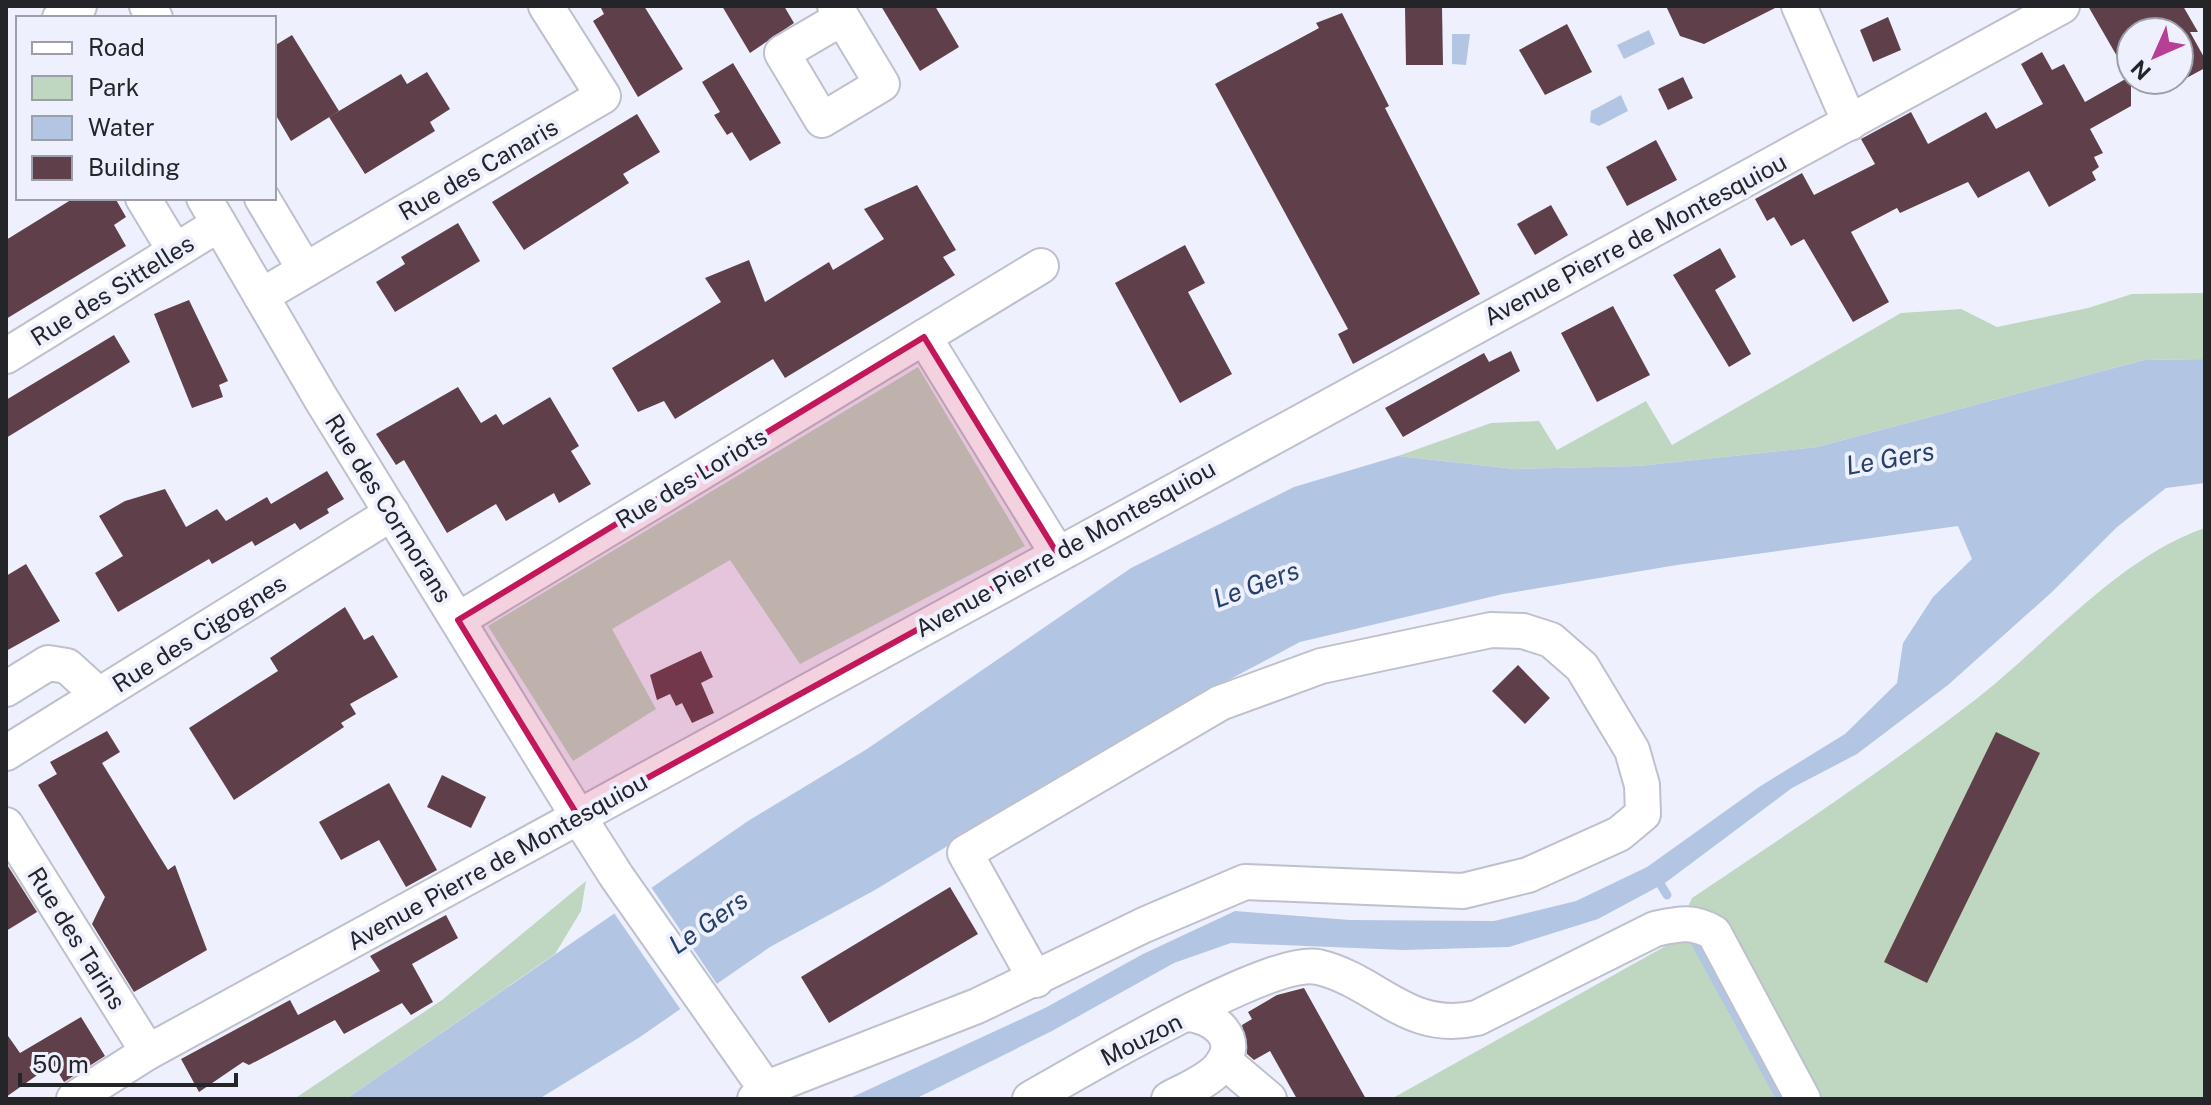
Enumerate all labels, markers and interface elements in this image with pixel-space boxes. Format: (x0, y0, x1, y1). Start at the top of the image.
legend (16, 16, 276, 200)
north arrow (2115, 16, 2195, 96)
text: Road (88, 33, 145, 61)
text: N (2126, 55, 2156, 85)
text: Park (88, 73, 139, 101)
street label: Rue des Canaris (394, 112, 562, 226)
text: Water (88, 113, 155, 141)
street label: Avenue Pierre de Montesquiou (1479, 147, 1791, 331)
text: Building (88, 153, 180, 181)
street label: Rue des Sittelles (25, 229, 199, 351)
street label: Rue des Cormorans (320, 409, 458, 607)
street label: Rue des Loriots (610, 422, 772, 534)
water label: Le Gers (1843, 435, 1937, 481)
street label: Avenue Pierre de Montesquiou (910, 454, 1220, 642)
water label: Le Gers (1209, 554, 1303, 614)
street label: Rue des Cigognes (107, 568, 291, 698)
street label: Avenue Pierre de Montesquiou (342, 767, 652, 955)
street label: Rue des Tarins (22, 862, 132, 1014)
water label: Le Gers (663, 884, 753, 960)
street label: Mouzon (1096, 1007, 1186, 1071)
scale bar (20, 1037, 236, 1087)
text: 50 m (32, 1050, 89, 1078)

